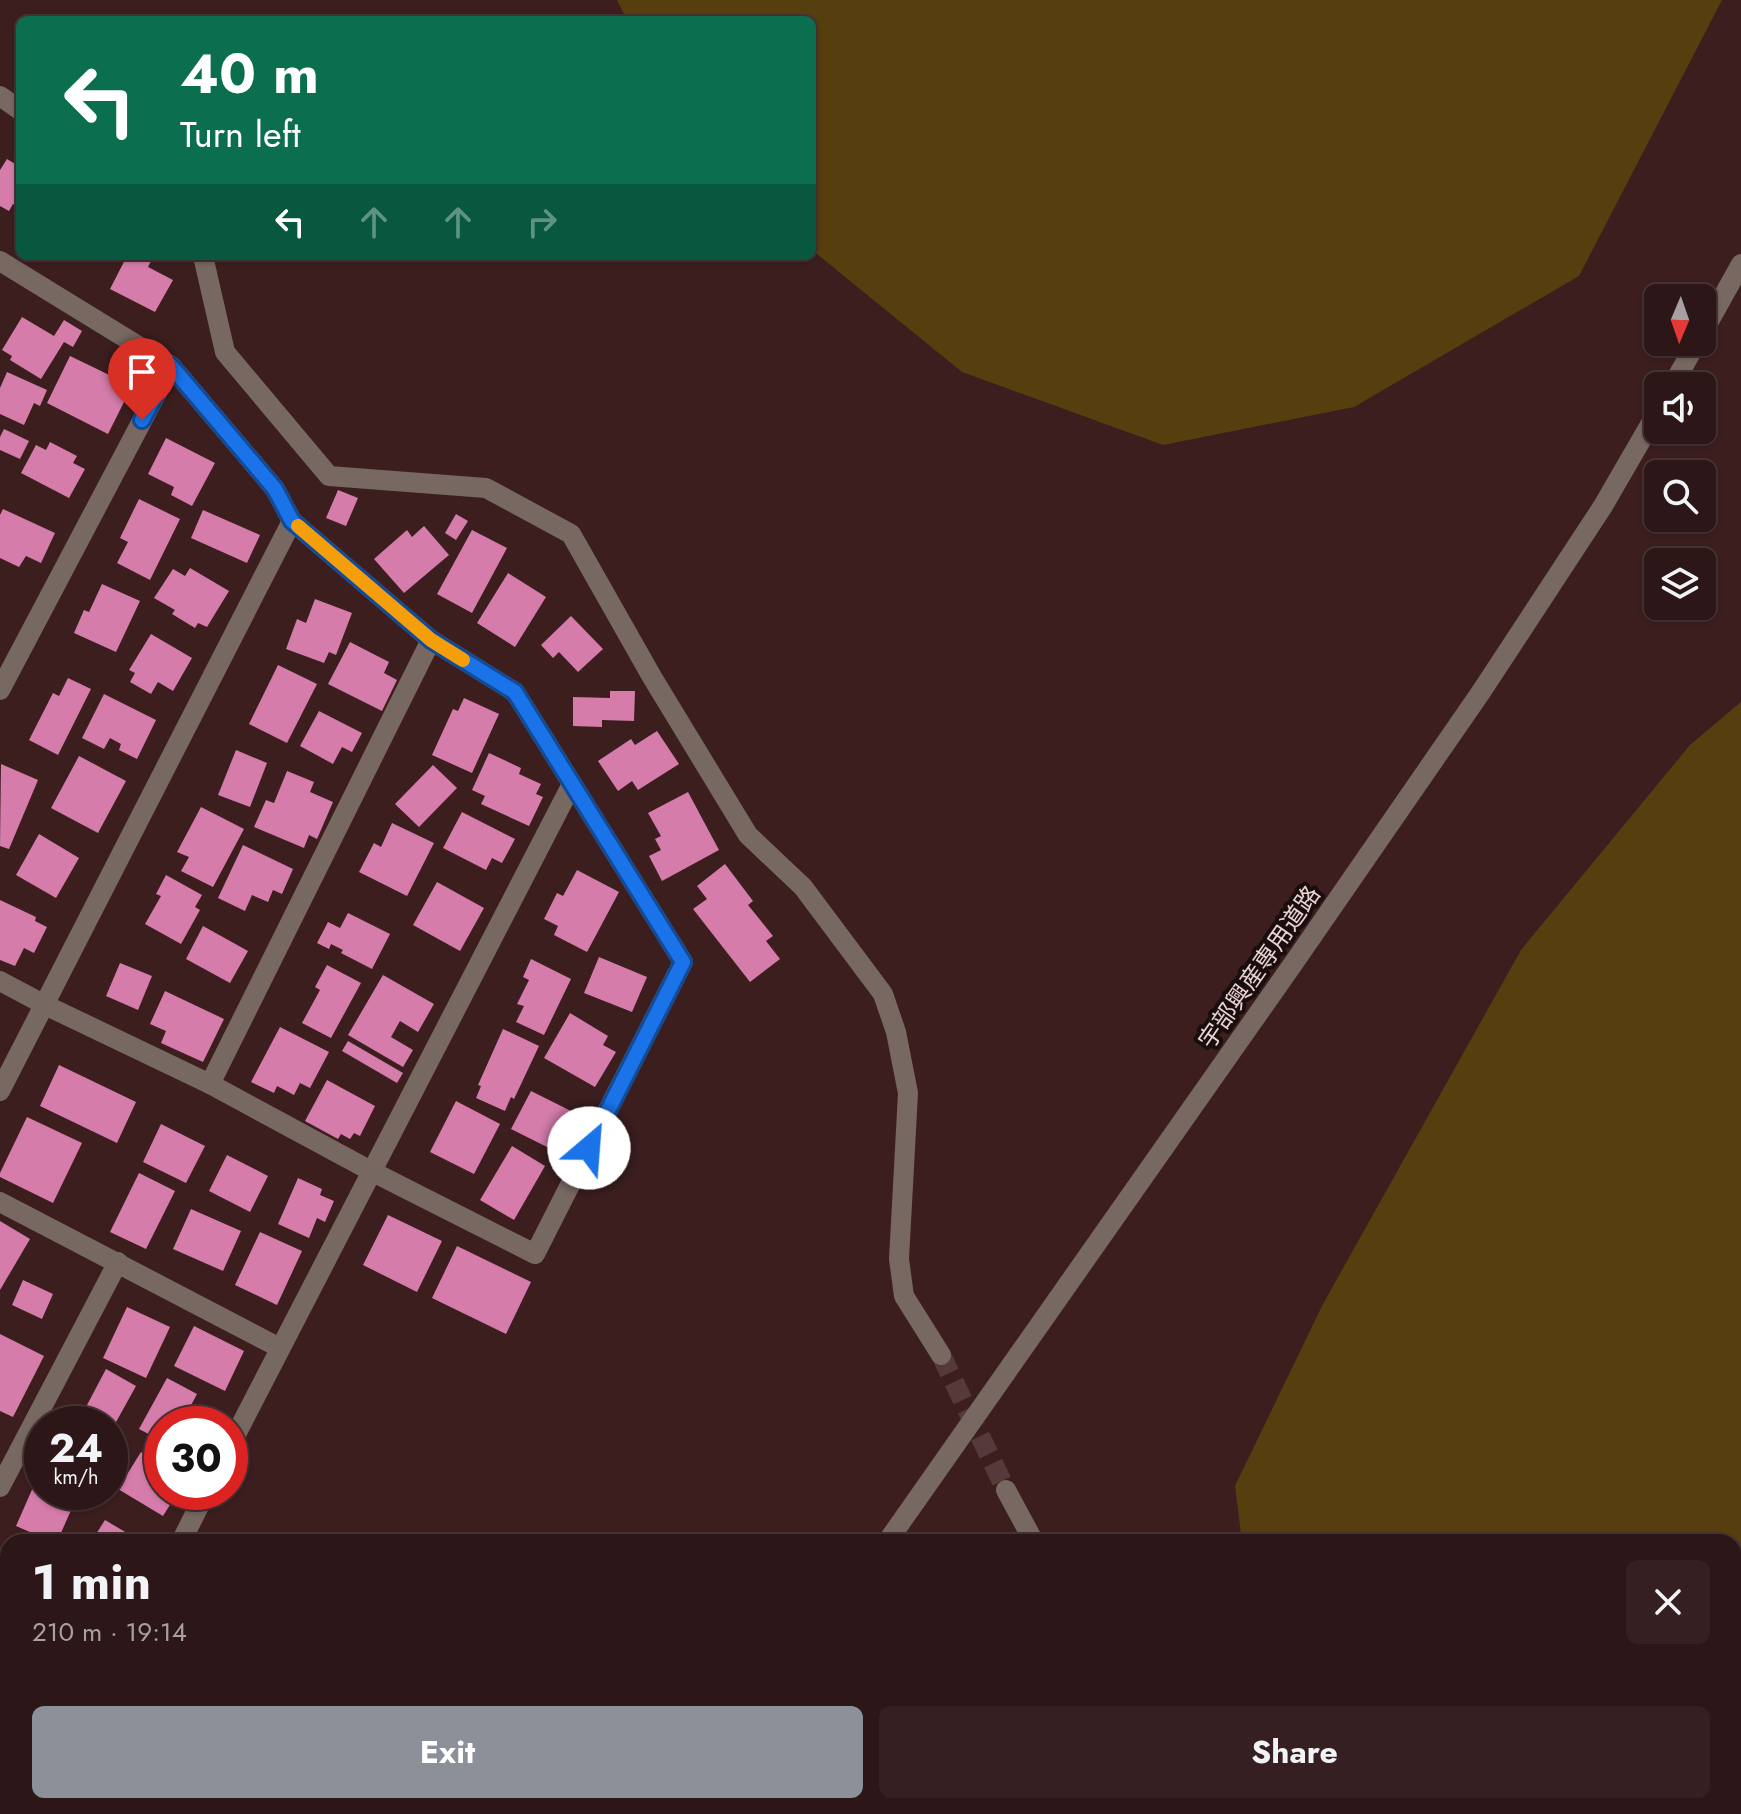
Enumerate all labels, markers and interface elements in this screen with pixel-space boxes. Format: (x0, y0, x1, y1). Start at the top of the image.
text: 40 m (180, 33, 319, 114)
icon: left (48, 48, 152, 152)
text: Turn left (180, 108, 301, 160)
icon: left (268, 200, 312, 244)
icon: ahead (352, 200, 396, 244)
icon: ahead (436, 200, 480, 244)
icon: right (520, 200, 564, 244)
north arrow (1644, 284, 1716, 356)
map controls (1644, 284, 1716, 620)
pin (108, 338, 176, 420)
icon: arrive (120, 350, 164, 394)
button: sound (1644, 372, 1716, 444)
button: search (1644, 460, 1716, 532)
button: layers (1644, 548, 1716, 620)
street label: 宇部興産専用道路 (1190, 878, 1328, 1056)
position arrow (547, 1106, 631, 1190)
speed limit sign: 30 (144, 1406, 248, 1510)
text: 24 (49, 1419, 103, 1477)
text: km/h (53, 1463, 99, 1492)
text: 1 min (32, 1548, 151, 1617)
button: close (1626, 1560, 1710, 1644)
text: 210 m · 19:14 (32, 1613, 187, 1651)
button: Exit (32, 1706, 863, 1798)
button: Share (879, 1706, 1710, 1798)

